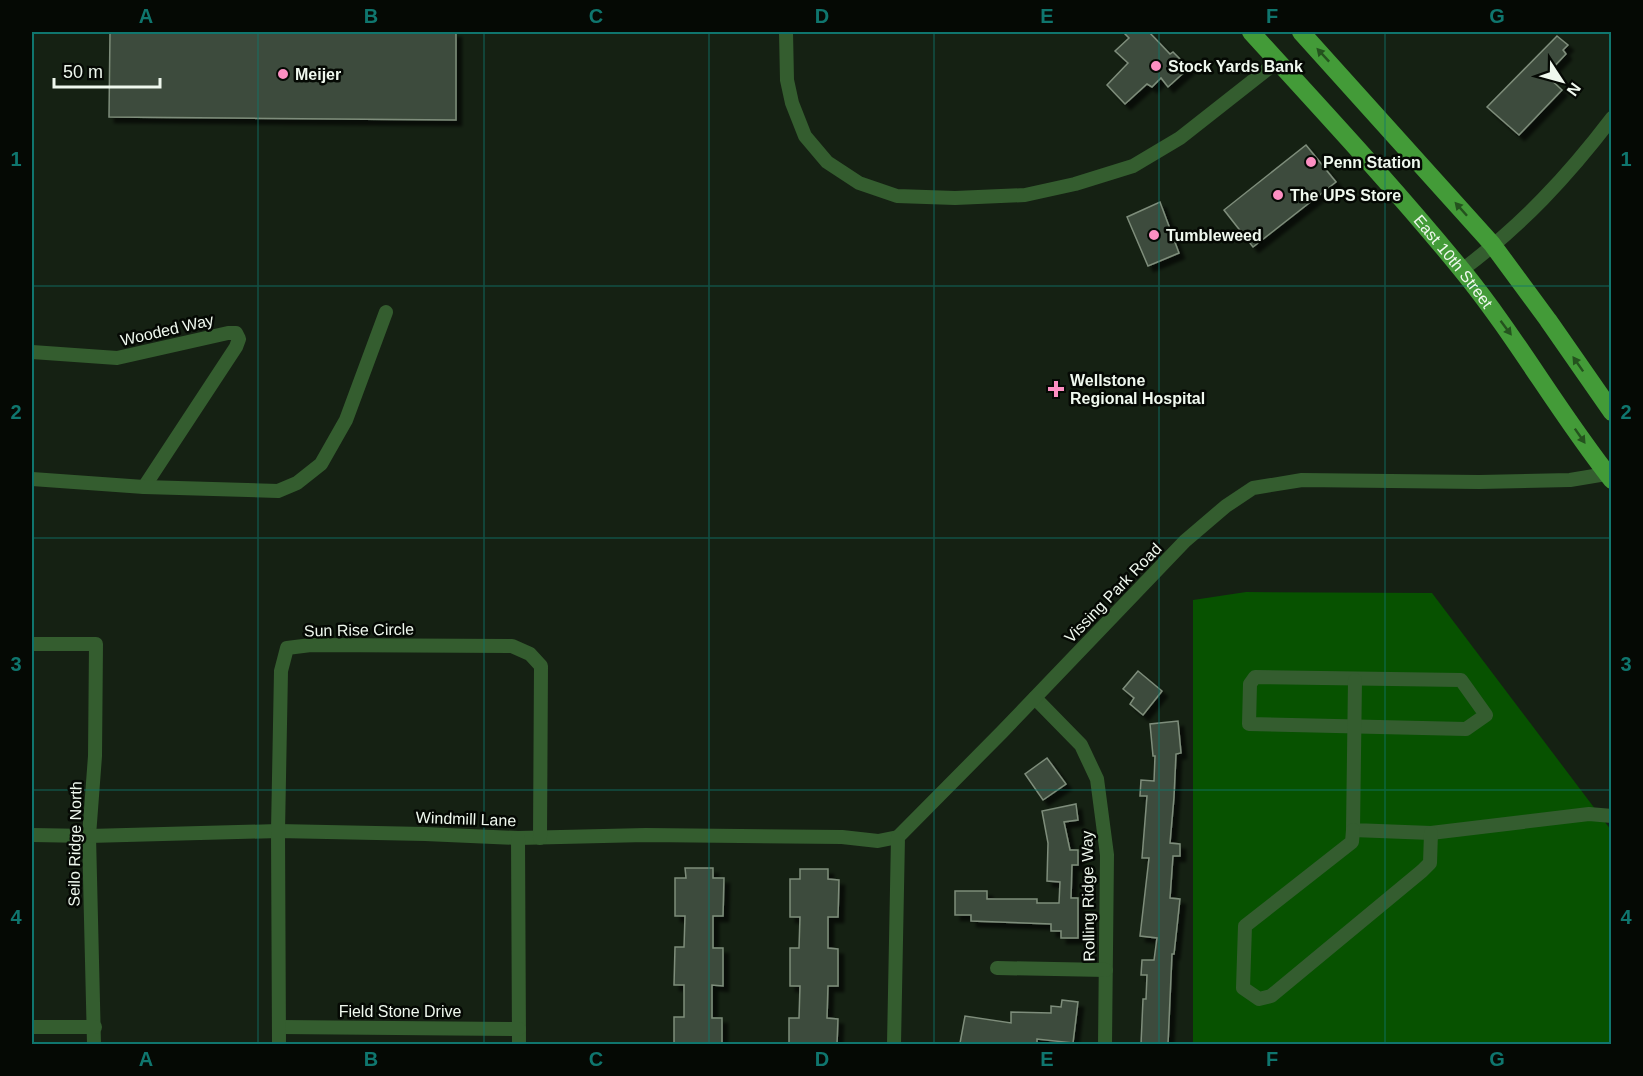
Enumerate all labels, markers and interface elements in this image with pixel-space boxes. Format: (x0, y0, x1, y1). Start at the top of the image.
text: A (139, 5, 153, 27)
text: B (364, 5, 378, 27)
text: C (589, 5, 603, 27)
text: D (815, 5, 829, 27)
text: E (1040, 5, 1054, 27)
text: F (1266, 5, 1278, 27)
text: G (1489, 5, 1505, 27)
one-way arrow (1316, 48, 1330, 63)
scale bar (54, 51, 160, 89)
north arrow (1532, 51, 1592, 111)
place label: Stock Yards Bank (1168, 58, 1303, 75)
marker: Stock Yards Bank (1149, 59, 1163, 73)
text: 50 m (63, 62, 103, 82)
place label: Meijer (295, 66, 341, 83)
marker: Meijer (276, 67, 290, 81)
text: N (1563, 80, 1584, 99)
text: 1 (10, 148, 22, 170)
text: 1 (1620, 148, 1632, 170)
place label: Penn Station (1323, 154, 1421, 171)
marker: Penn Station (1304, 155, 1318, 169)
place label: The UPS Store (1290, 187, 1401, 204)
marker: The UPS Store (1271, 188, 1285, 202)
one-way arrow (1455, 202, 1468, 217)
street label: East 10th Street (1411, 211, 1497, 311)
place label: Tumbleweed (1166, 227, 1262, 244)
marker: Tumbleweed (1147, 228, 1161, 242)
street label: Wooded Way (119, 311, 215, 349)
one-way arrow (1499, 320, 1511, 335)
one-way arrow (1572, 357, 1584, 373)
place label: Wellstone Regional Hospital (1070, 372, 1205, 407)
marker: Wellstone Regional Hospital (1047, 380, 1065, 398)
text: 2 (10, 401, 22, 423)
text: 2 (1620, 401, 1632, 423)
one-way arrow (1574, 427, 1586, 443)
street label: Vissing Park Road (1061, 540, 1165, 646)
street label: Sun Rise Circle (304, 621, 414, 639)
text: 3 (10, 653, 22, 675)
text: 3 (1620, 653, 1632, 675)
street label: Seilo Ridge North (65, 781, 85, 907)
street label: Windmill Lane (415, 809, 517, 829)
street label: Rolling Ridge Way (1078, 830, 1098, 962)
text: 4 (10, 906, 22, 928)
text: 4 (1620, 906, 1632, 928)
street label: Field Stone Drive (339, 1003, 461, 1020)
text: A (139, 1048, 153, 1070)
text: B (364, 1048, 378, 1070)
text: C (589, 1048, 603, 1070)
text: D (815, 1048, 829, 1070)
text: E (1040, 1048, 1054, 1070)
text: F (1266, 1048, 1278, 1070)
text: G (1489, 1048, 1505, 1070)

